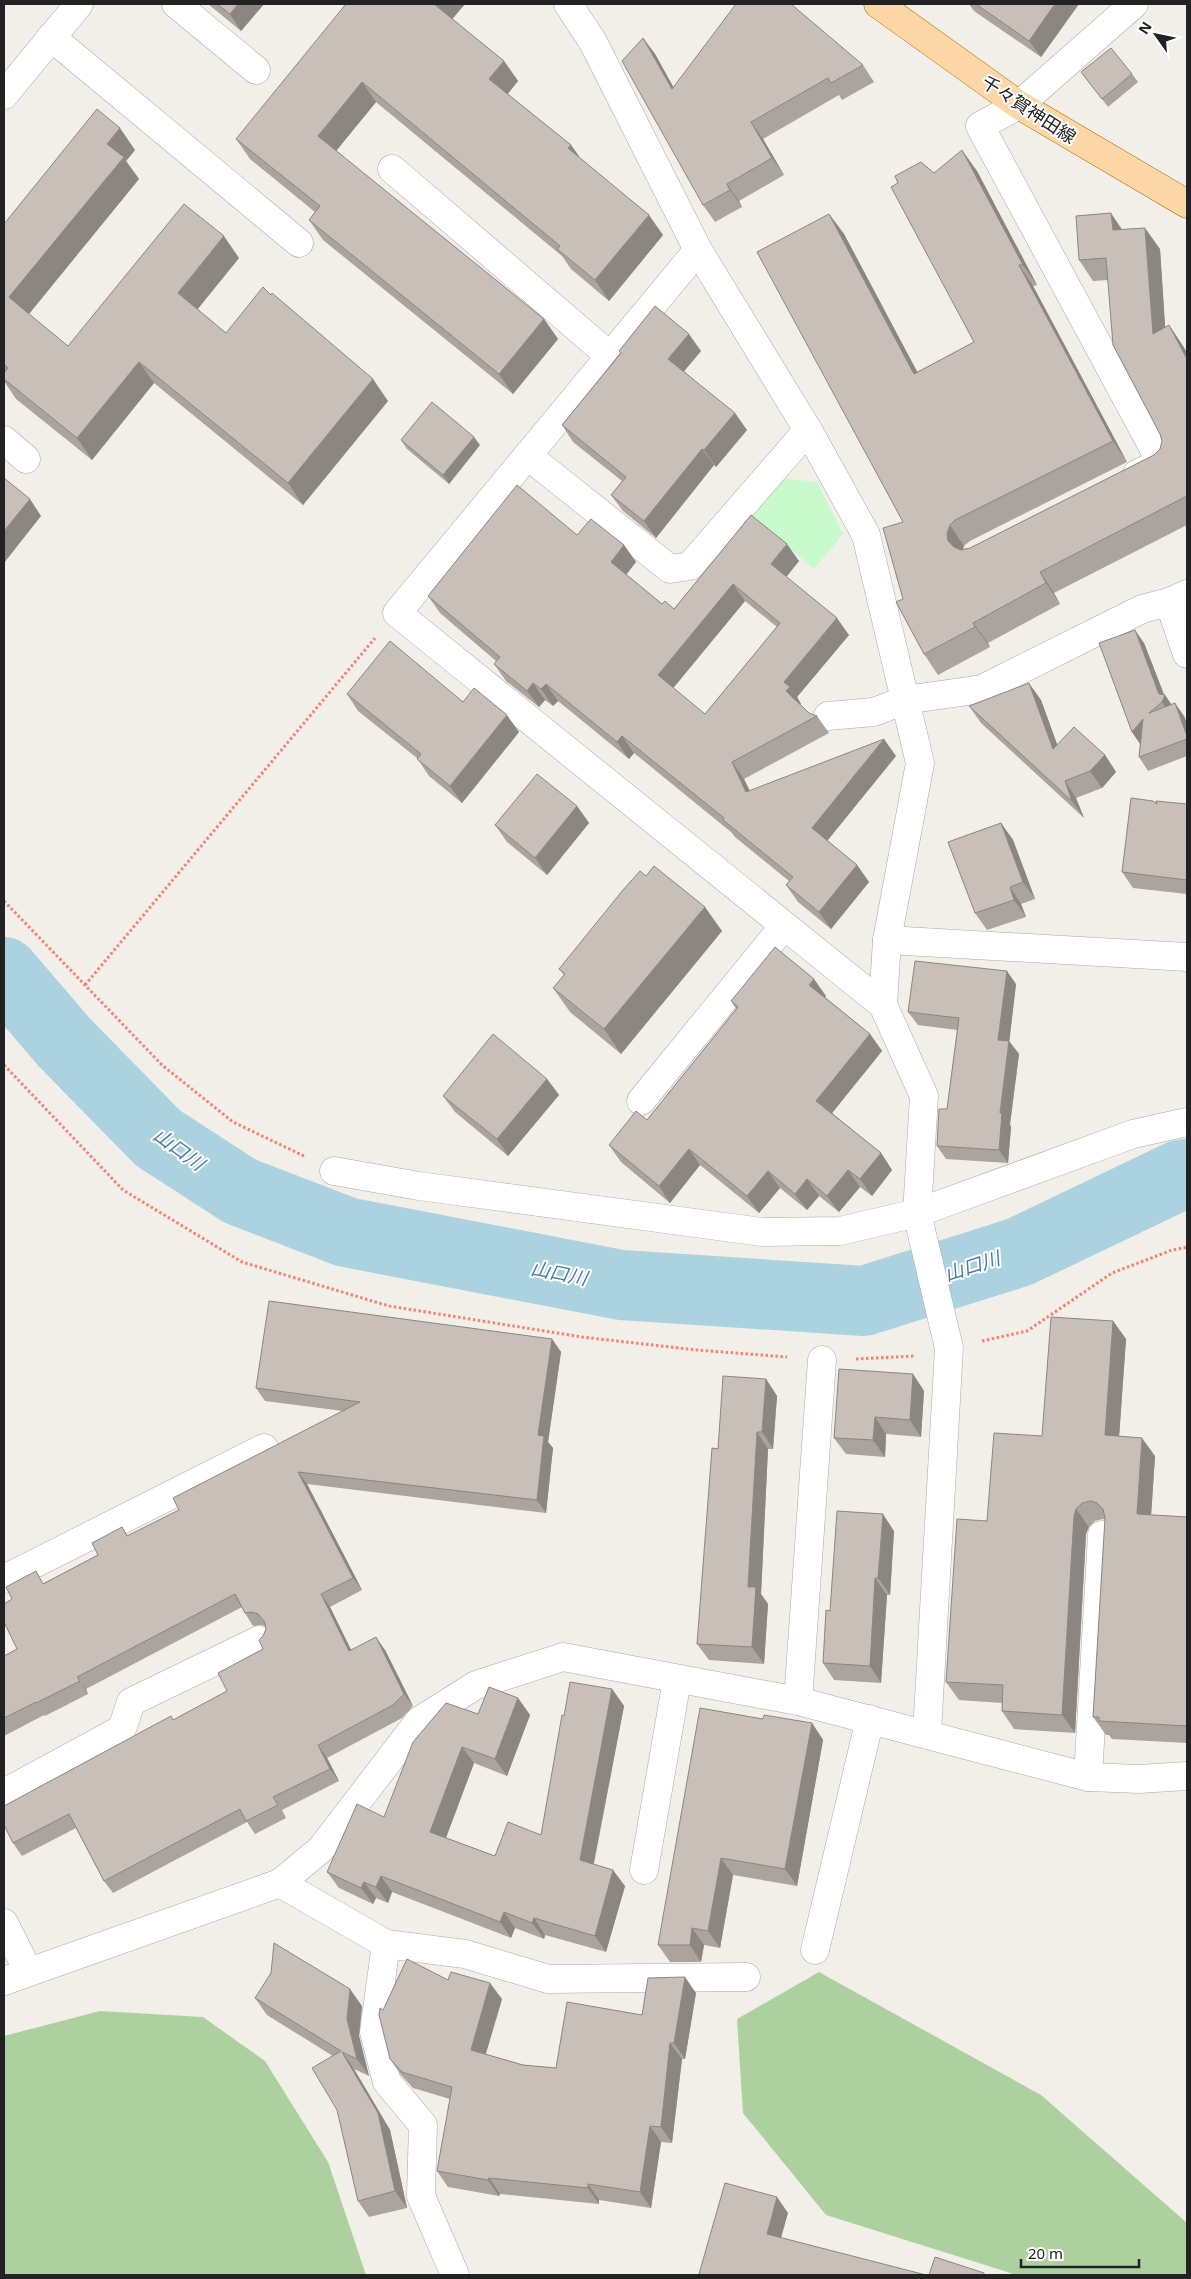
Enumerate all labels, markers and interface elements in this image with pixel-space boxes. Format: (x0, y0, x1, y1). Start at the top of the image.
north arrow (1131, 10, 1181, 60)
text: N (1134, 18, 1156, 38)
street label: 千々賀神田線 (977, 70, 1081, 148)
water label: 山口川 (148, 1122, 211, 1177)
water label: 山口川 (941, 1244, 1005, 1287)
water label: 山口川 (529, 1255, 591, 1292)
scale bar (1021, 2236, 1138, 2268)
text: 20 m (1028, 2243, 1063, 2263)

